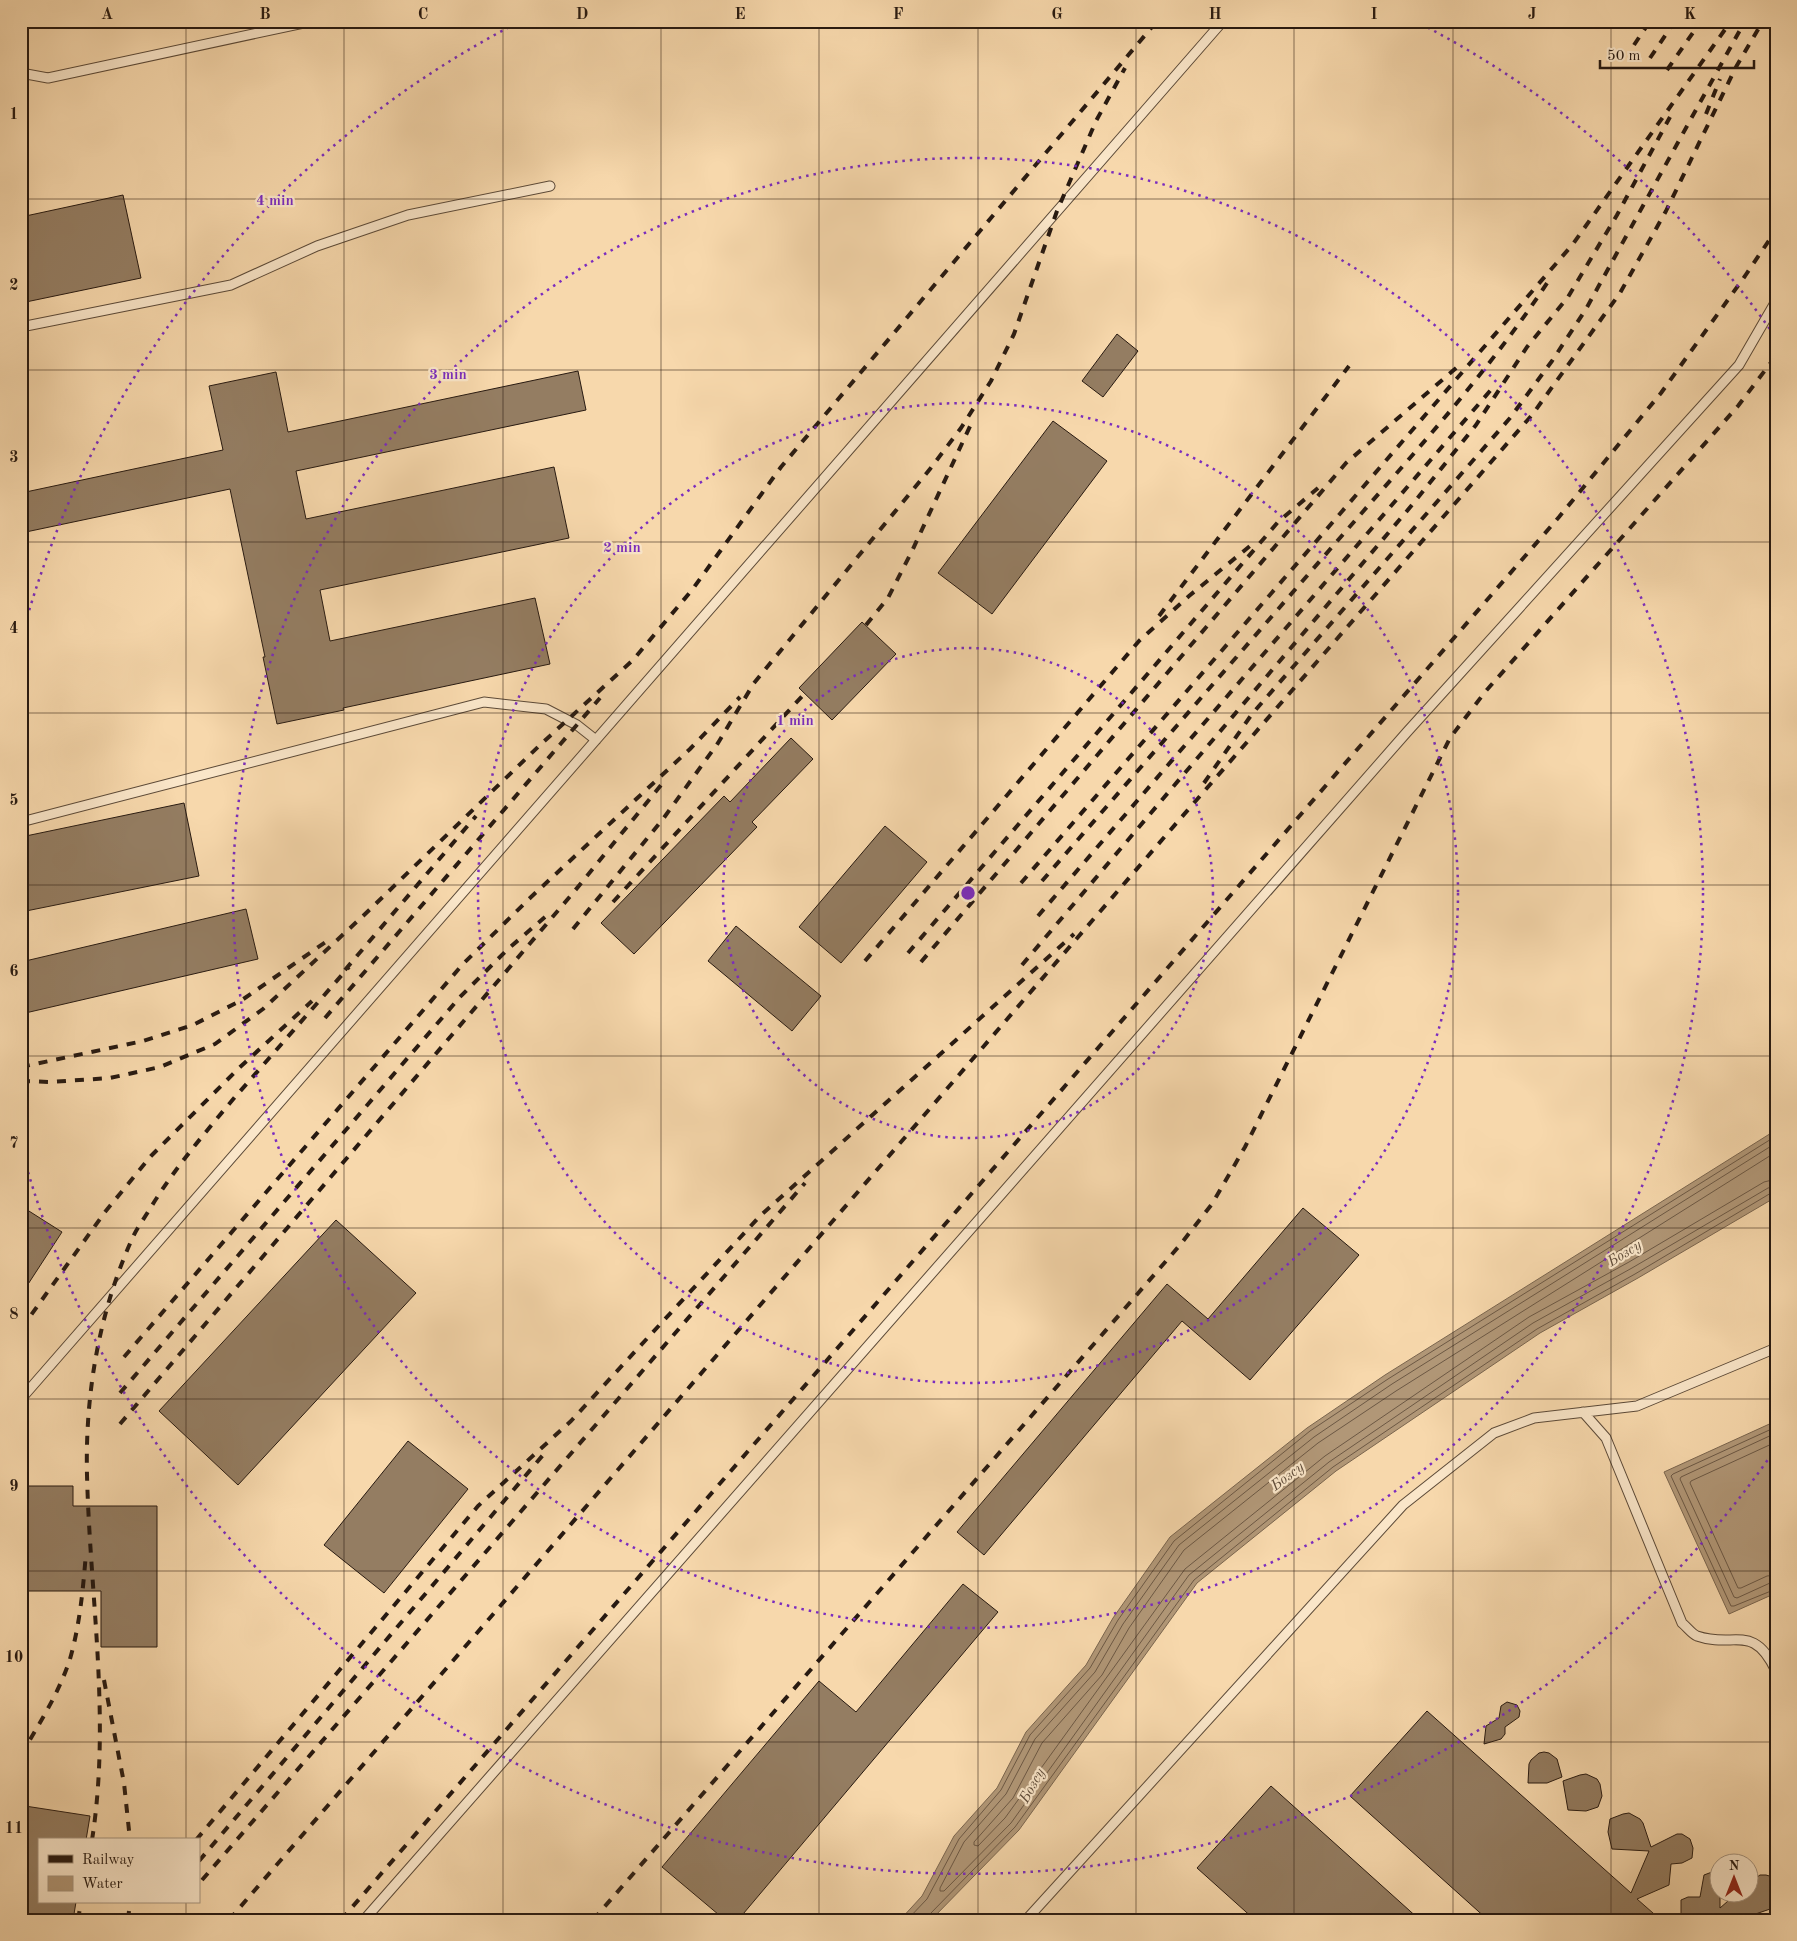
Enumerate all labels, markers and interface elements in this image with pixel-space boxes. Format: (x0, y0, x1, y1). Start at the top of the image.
text: A (101, 7, 113, 23)
text: B (259, 7, 271, 23)
text: C (418, 7, 428, 23)
text: D (576, 7, 588, 23)
text: E (734, 7, 746, 23)
text: F (893, 7, 904, 23)
text: G (1051, 7, 1063, 23)
text: H (1208, 7, 1222, 23)
text: I (1370, 7, 1378, 23)
text: J (1528, 7, 1537, 23)
text: K (1684, 7, 1696, 23)
scale bar (1600, 38, 1753, 70)
text: 50 m (1607, 49, 1641, 64)
text: 1 (9, 107, 19, 123)
text: 4 min (256, 194, 294, 209)
text: 2 (9, 278, 19, 294)
text: 3 min (429, 368, 467, 383)
text: 3 (9, 450, 19, 466)
text: 2 min (603, 541, 641, 556)
text: 4 (9, 621, 19, 637)
text: 1 min (776, 714, 814, 729)
text: 5 (9, 793, 19, 809)
centre of rings (959, 884, 977, 902)
text: 6 (9, 964, 19, 980)
text: 7 (9, 1136, 19, 1152)
water label: Бозсу (1605, 1238, 1645, 1271)
text: 8 (9, 1307, 19, 1323)
water label: Бозсу (1268, 1460, 1307, 1495)
text: 9 (9, 1479, 19, 1495)
text: 10 (5, 1650, 23, 1666)
water label: Бозсу (1017, 1766, 1049, 1807)
text: 11 (5, 1821, 23, 1837)
legend (38, 1838, 200, 1904)
text: Railway (82, 1853, 135, 1868)
north arrow (1710, 1854, 1760, 1904)
text: N (1729, 1859, 1740, 1873)
text: Water (82, 1877, 123, 1892)

